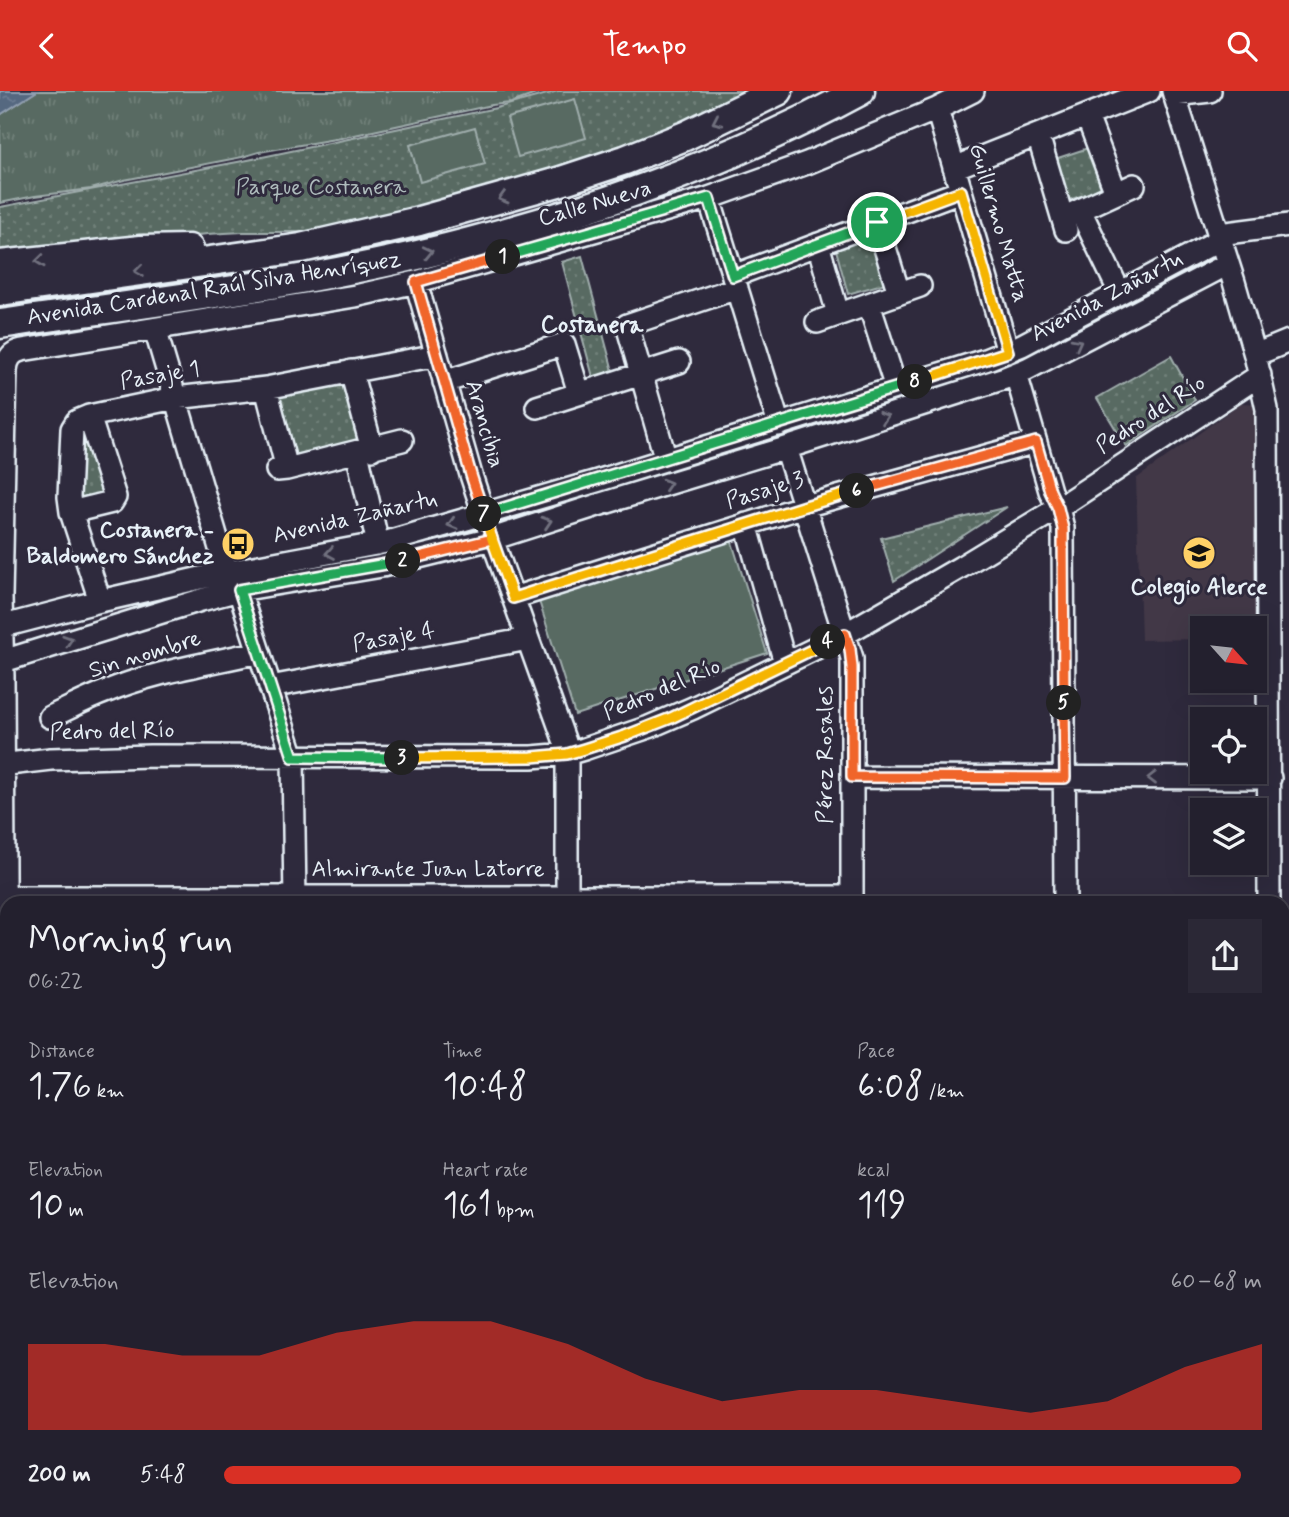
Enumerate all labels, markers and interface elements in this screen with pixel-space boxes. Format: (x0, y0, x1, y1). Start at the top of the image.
text: Tempo (602, 25, 687, 67)
icon: back (28, 27, 66, 65)
icon: search (1223, 27, 1261, 65)
one-way arrow (711, 113, 724, 127)
street label: Guillermo Matta (961, 140, 1035, 306)
park label: Parque Costanera (236, 173, 406, 203)
street label: Calle Nueva (535, 174, 655, 234)
one-way arrow (497, 190, 509, 205)
pin (847, 192, 907, 252)
icon: arrive (858, 203, 896, 241)
pin: 1 (486, 239, 520, 275)
text: 1 (498, 244, 507, 269)
street label: Avenida Zañartu (1026, 244, 1188, 350)
street label: Avenida Cardenal Raúl Silva Henríquez (25, 245, 403, 333)
one-way arrow (422, 246, 434, 260)
one-way arrow (34, 253, 45, 268)
one-way arrow (133, 264, 145, 279)
district label: Costanera (541, 310, 644, 341)
one-way arrow (1070, 337, 1082, 351)
street label: Pasaje 1 (118, 354, 202, 398)
pin: 8 (898, 365, 932, 399)
street label: Pedro del Río (1090, 368, 1212, 462)
text: 8 (909, 369, 920, 394)
street label: Arancibia (457, 376, 511, 472)
one-way arrow (877, 411, 890, 425)
street label: Pasaje 3 (722, 465, 808, 517)
pin: 6 (840, 473, 874, 509)
one-way arrow (660, 478, 672, 493)
text: 6 (852, 478, 861, 503)
street label: Avenida Zañartu (270, 484, 440, 552)
pin: 7 (466, 497, 502, 531)
text: 7 (478, 501, 489, 526)
one-way arrow (446, 515, 458, 530)
place label: Costanera - Baldomero Sánchez (26, 516, 215, 572)
one-way arrow (540, 516, 552, 530)
bus stop icon: Costanera - Baldomero Sánchez (219, 525, 257, 563)
school or university icon: Colegio Alerce (1180, 534, 1218, 572)
pin: 2 (386, 543, 420, 579)
one-way arrow (324, 545, 336, 560)
text: 2 (398, 548, 407, 573)
place label: Colegio Alerce (1130, 573, 1268, 605)
street label: Pasaje 4 (350, 616, 438, 660)
north arrow (1190, 616, 1267, 693)
map controls (1190, 616, 1267, 875)
street label: Sin nombre (85, 624, 205, 686)
pin: 4 (810, 625, 846, 659)
text: 4 (822, 629, 833, 654)
one-way arrow (62, 634, 74, 649)
street label: Pedro del Río (599, 652, 725, 728)
pin: 5 (1046, 685, 1082, 721)
street label: Pérez Rosales (811, 686, 841, 824)
text: 5 (1058, 690, 1069, 715)
button: locate (1190, 707, 1267, 784)
street label: Pedro del Río (49, 716, 175, 748)
pin: 3 (384, 741, 420, 775)
text: 3 (397, 745, 406, 770)
one-way arrow (1147, 770, 1157, 786)
button: layers (1190, 798, 1267, 875)
street label: Almirante Juan Latorre (311, 855, 545, 885)
text: Morning run (28, 916, 233, 965)
button: share (1188, 919, 1262, 993)
text: 06:22 (28, 967, 83, 997)
text: Distance (28, 1039, 95, 1064)
text: Time (443, 1039, 482, 1064)
text: Pace (857, 1039, 895, 1064)
text: 1.76 (28, 1064, 92, 1110)
text: 10:48 (443, 1064, 527, 1110)
text: 6:08 (857, 1064, 923, 1110)
text: km (92, 1079, 124, 1104)
text: /km (923, 1079, 964, 1104)
text: Elevation (28, 1158, 103, 1183)
text: Heart rate (443, 1158, 528, 1183)
text: kcal (857, 1158, 889, 1183)
text: 10 (28, 1183, 64, 1229)
text: 161 (443, 1183, 491, 1229)
text: 119 (857, 1183, 906, 1229)
text: m (64, 1198, 84, 1223)
text: bpm (491, 1198, 535, 1223)
text: Elevation (28, 1267, 119, 1297)
text: 60–68 m (1170, 1267, 1262, 1297)
text: 200 m (28, 1460, 91, 1490)
text: 5:48 (140, 1460, 186, 1490)

